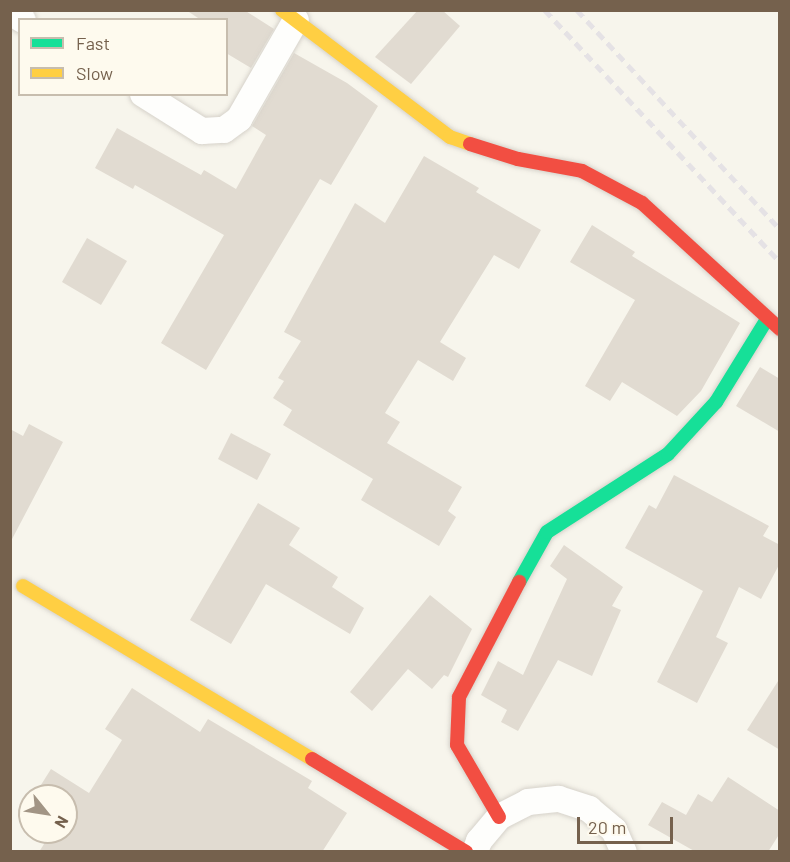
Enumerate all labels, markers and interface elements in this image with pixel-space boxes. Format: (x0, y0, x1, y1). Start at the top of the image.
legend (18, 18, 228, 96)
text: Fast (76, 32, 110, 54)
text: Slow (76, 62, 113, 84)
north arrow (18, 784, 78, 844)
scale bar (580, 805, 676, 843)
text: N (51, 813, 73, 832)
text: 20 m (588, 816, 626, 838)

